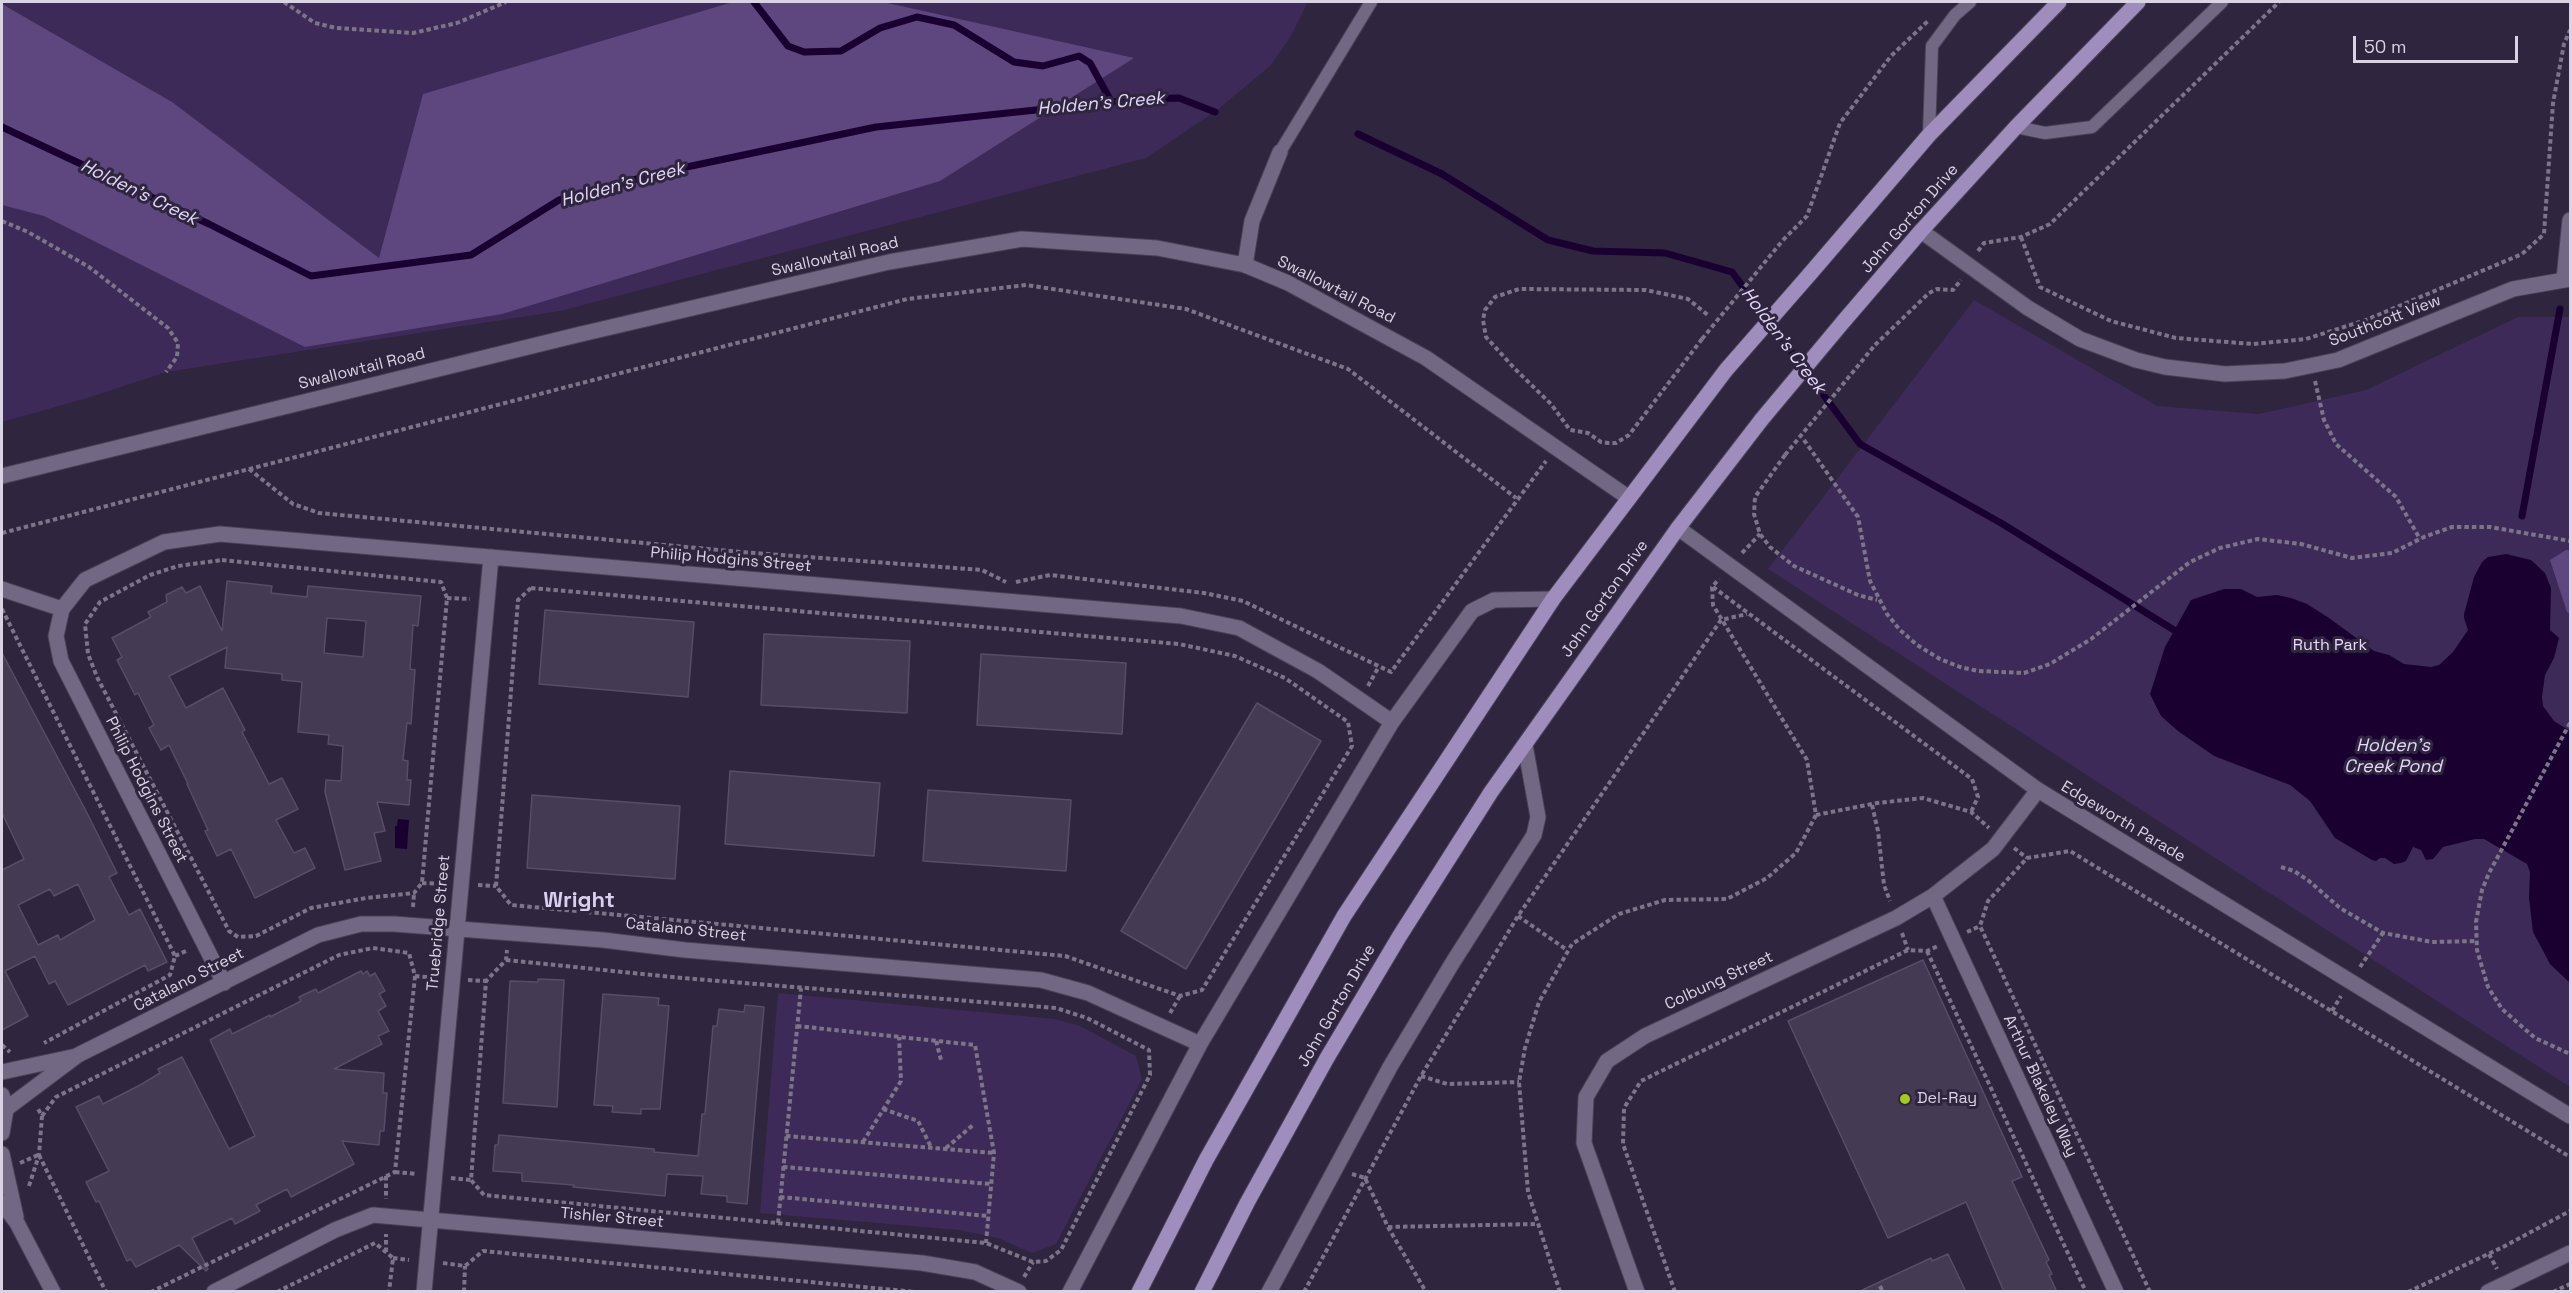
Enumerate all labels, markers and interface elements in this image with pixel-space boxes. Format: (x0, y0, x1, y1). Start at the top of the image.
scale bar (2356, 24, 2521, 62)
text: 50 m (2364, 35, 2406, 58)
water label: Holden's Creek (1036, 88, 1166, 120)
water label: Holden's Creek (77, 155, 201, 231)
water label: Holden's Creek (559, 158, 687, 212)
street label: John Gorton Drive (1857, 160, 1963, 278)
street label: Swallowtail Road (770, 233, 900, 281)
street label: Swallowtail Road (1274, 252, 1398, 328)
water label: Holden's Creek (1736, 284, 1830, 398)
street label: Southcott View (2326, 291, 2444, 351)
street label: Swallowtail Road (297, 344, 427, 394)
street label: John Gorton Drive (1557, 537, 1653, 661)
street label: Philip Hodgins Street (650, 543, 812, 577)
park label: Ruth Park (2293, 636, 2367, 656)
street label: Philip Hodgins Street (101, 714, 191, 866)
water label: Holden's Creek Pond (2344, 735, 2442, 777)
street label: Edgeworth Parade (2057, 777, 2189, 867)
street label: Truebridge Street (423, 854, 455, 992)
district label: Wright (543, 888, 615, 914)
street label: Catalano Street (625, 914, 747, 946)
street label: John Gorton Drive (1294, 941, 1380, 1071)
street label: Catalano Street (131, 944, 247, 1016)
street label: Colbung Street (1662, 948, 1776, 1014)
street label: Arthur Blakeley Way (1999, 1012, 2081, 1160)
place label: Del-Ray (1917, 1089, 1977, 1109)
marker: Del-Ray (1898, 1092, 1912, 1106)
street label: Tishler Street (559, 1204, 665, 1232)

